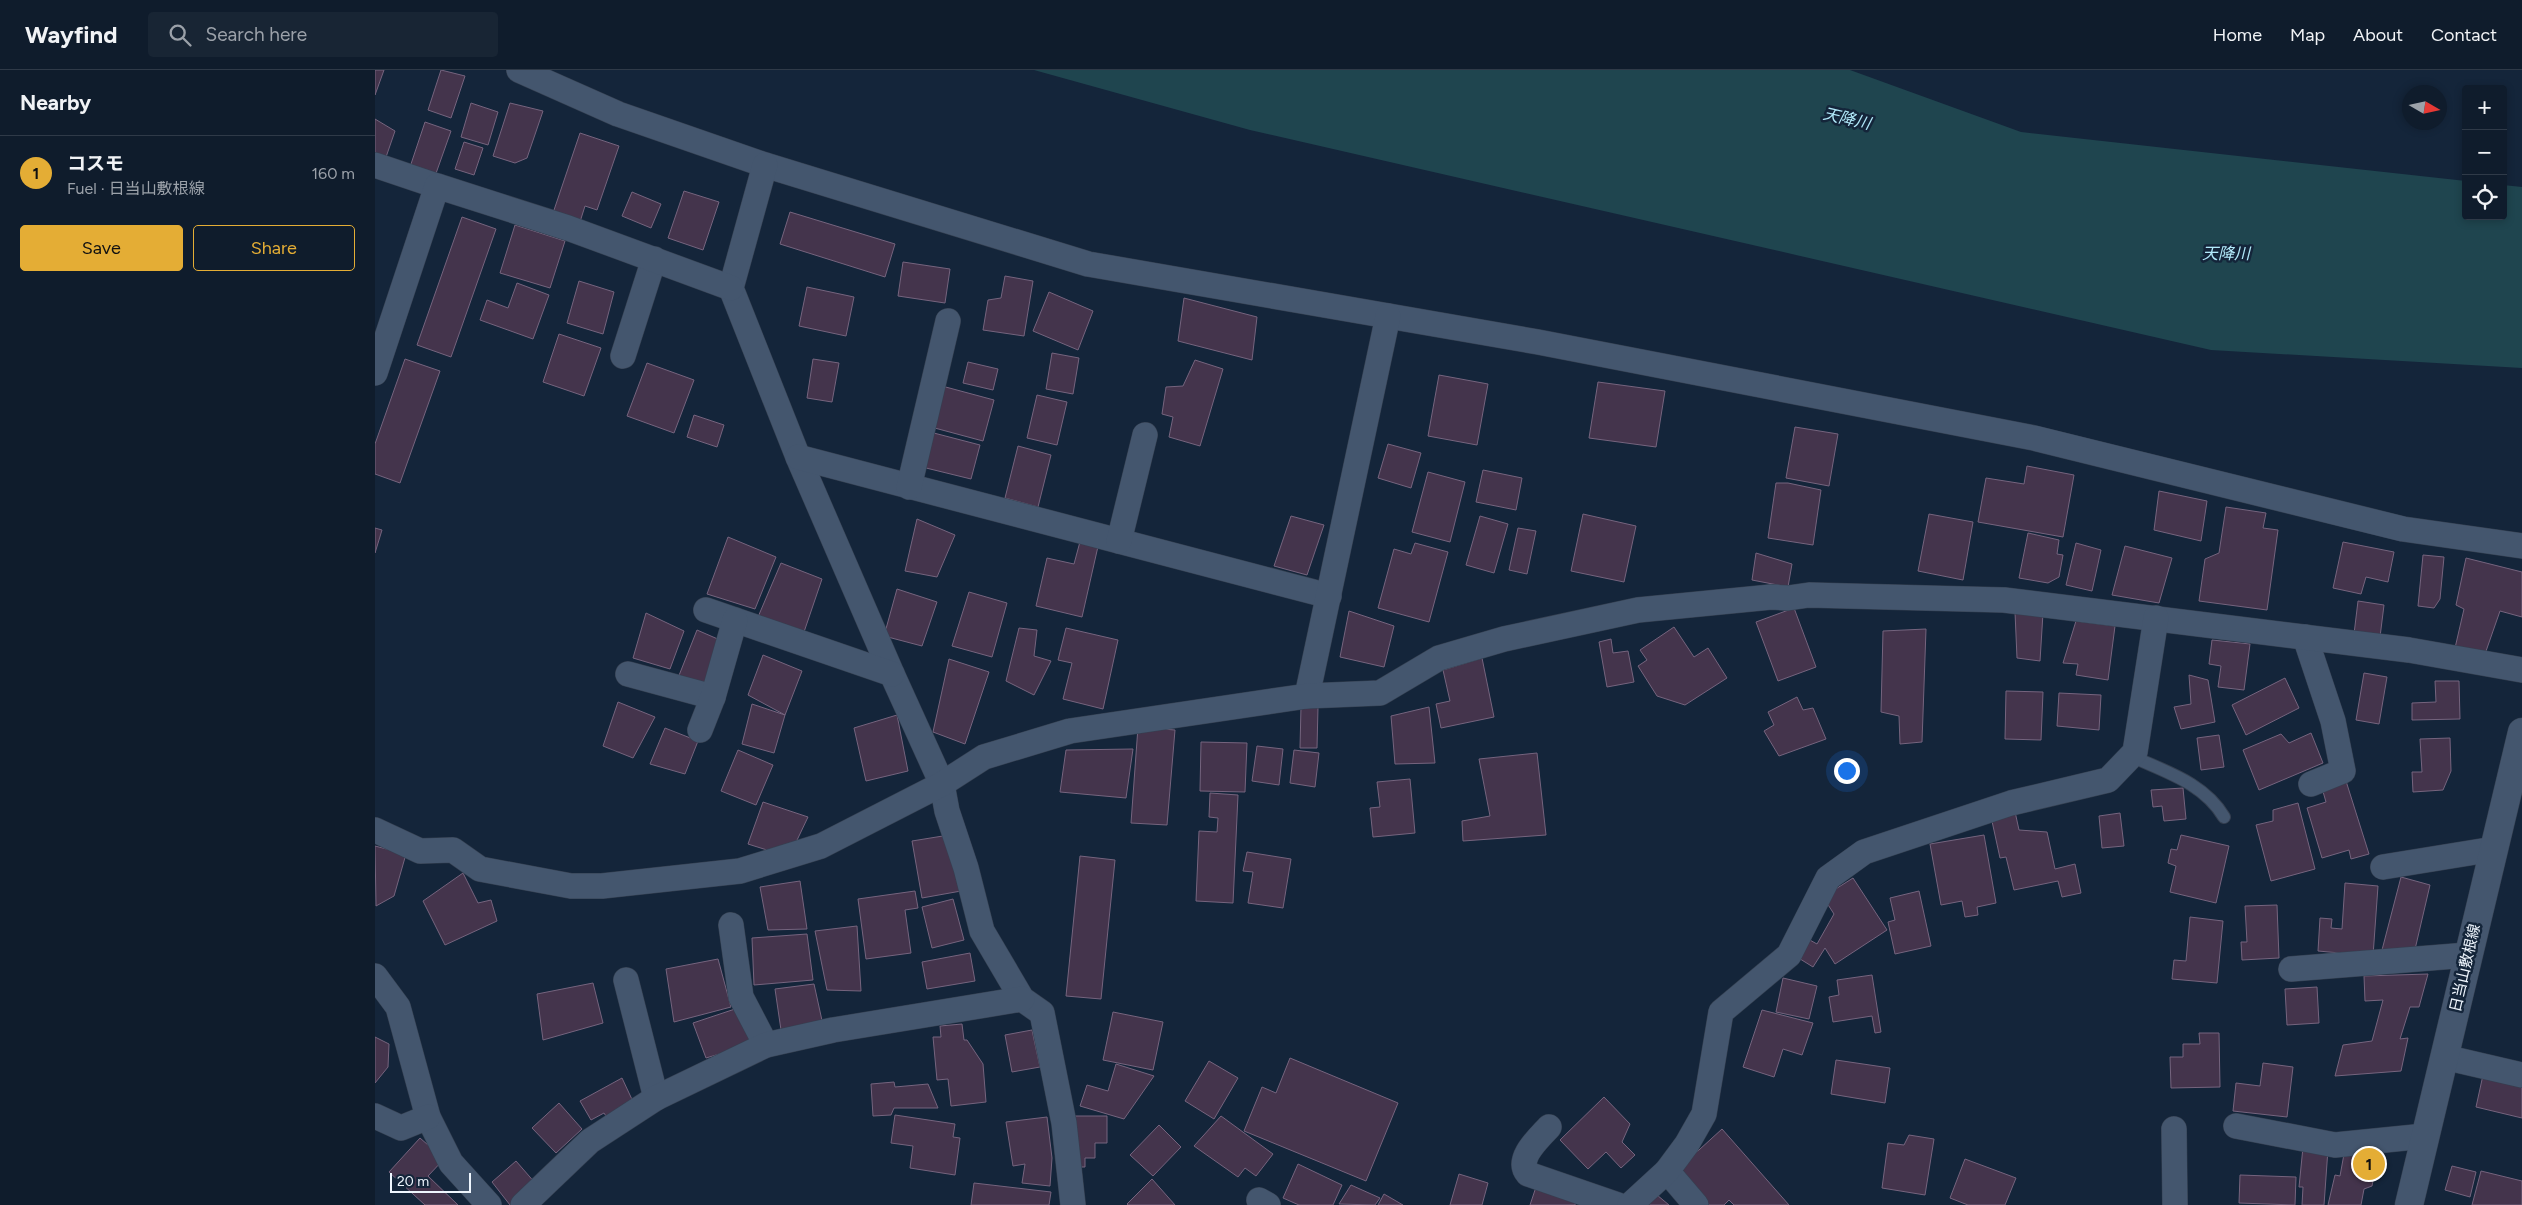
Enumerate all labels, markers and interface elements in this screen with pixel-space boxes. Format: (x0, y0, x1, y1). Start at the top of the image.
search box (148, 12, 498, 57)
text: Wayfind (25, 20, 118, 49)
icon: search (166, 21, 194, 49)
text: Search here (206, 23, 307, 46)
text: Home (2213, 24, 2262, 46)
text: Map (2290, 24, 2325, 46)
text: About (2353, 24, 2403, 46)
text: Contact (2431, 24, 2497, 46)
north arrow (2402, 85, 2447, 130)
map controls (2462, 85, 2507, 220)
button: + (2462, 85, 2507, 130)
text: Nearby (20, 90, 91, 115)
water label: 天降川 (1821, 104, 1874, 134)
button: − (2462, 130, 2507, 175)
text: コスモ (67, 152, 124, 175)
text: 1 (33, 164, 39, 183)
text: 160 m (312, 164, 355, 183)
button: locate (2462, 175, 2507, 220)
text: Fuel · 日当山敷根線 (67, 179, 205, 198)
button: Save (20, 225, 183, 271)
button: Share (193, 225, 355, 271)
water label: 天降川 (2202, 244, 2252, 263)
your location (1834, 758, 1860, 784)
street label: 日当山敷根線 (2446, 922, 2484, 1014)
pin: 1 (2353, 1145, 2385, 1183)
scale bar (390, 1170, 471, 1193)
text: 20 m (397, 1173, 429, 1190)

